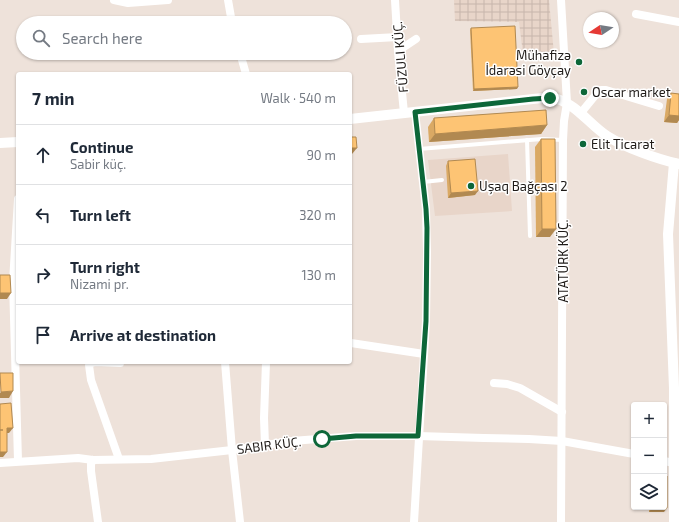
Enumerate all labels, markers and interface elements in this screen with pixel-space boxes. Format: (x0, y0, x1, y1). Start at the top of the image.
north arrow (583, 12, 619, 48)
search box (16, 16, 352, 60)
street label: FÜZULI KÜÇ. (389, 21, 412, 93)
icon: search (30, 27, 52, 49)
text: Search here (62, 29, 143, 47)
place label: Mühafizə İdarəsi Göyçay (485, 47, 571, 79)
marker: Mühafizə İdarəsi Göyçay (574, 57, 584, 67)
place label: Oscar market (592, 84, 671, 100)
marker: Oscar market (579, 87, 589, 97)
text: 7 min (32, 88, 75, 108)
route end (541, 89, 559, 107)
text: Walk · 540 m (260, 90, 336, 106)
place label: Elit Ticarət (591, 136, 654, 152)
text: Continue (70, 138, 133, 156)
marker: Elit Ticarət (578, 139, 588, 149)
icon: ahead (32, 144, 54, 166)
text: 90 m (306, 147, 336, 163)
text: Sabir küç. (70, 156, 126, 172)
place label: Uşaq Bağçası 2 (479, 178, 568, 195)
marker: Uşaq Bağçası 2 (466, 181, 476, 191)
icon: left (32, 204, 54, 226)
text: Turn left (70, 206, 131, 224)
text: 320 m (299, 207, 336, 223)
street label: ATATÜRK KÜÇ. (555, 220, 572, 302)
text: Turn right (70, 258, 140, 276)
icon: right (32, 264, 54, 286)
text: 130 m (301, 267, 336, 283)
text: Nizami pr. (70, 276, 129, 292)
icon: arrive (32, 324, 54, 346)
text: Arrive at destination (70, 326, 216, 344)
map controls (631, 402, 667, 510)
button: + (631, 402, 667, 438)
route start (313, 430, 331, 448)
street label: SABIR KÜÇ. (236, 433, 302, 458)
button: − (631, 438, 667, 474)
button: layers (631, 474, 667, 510)

